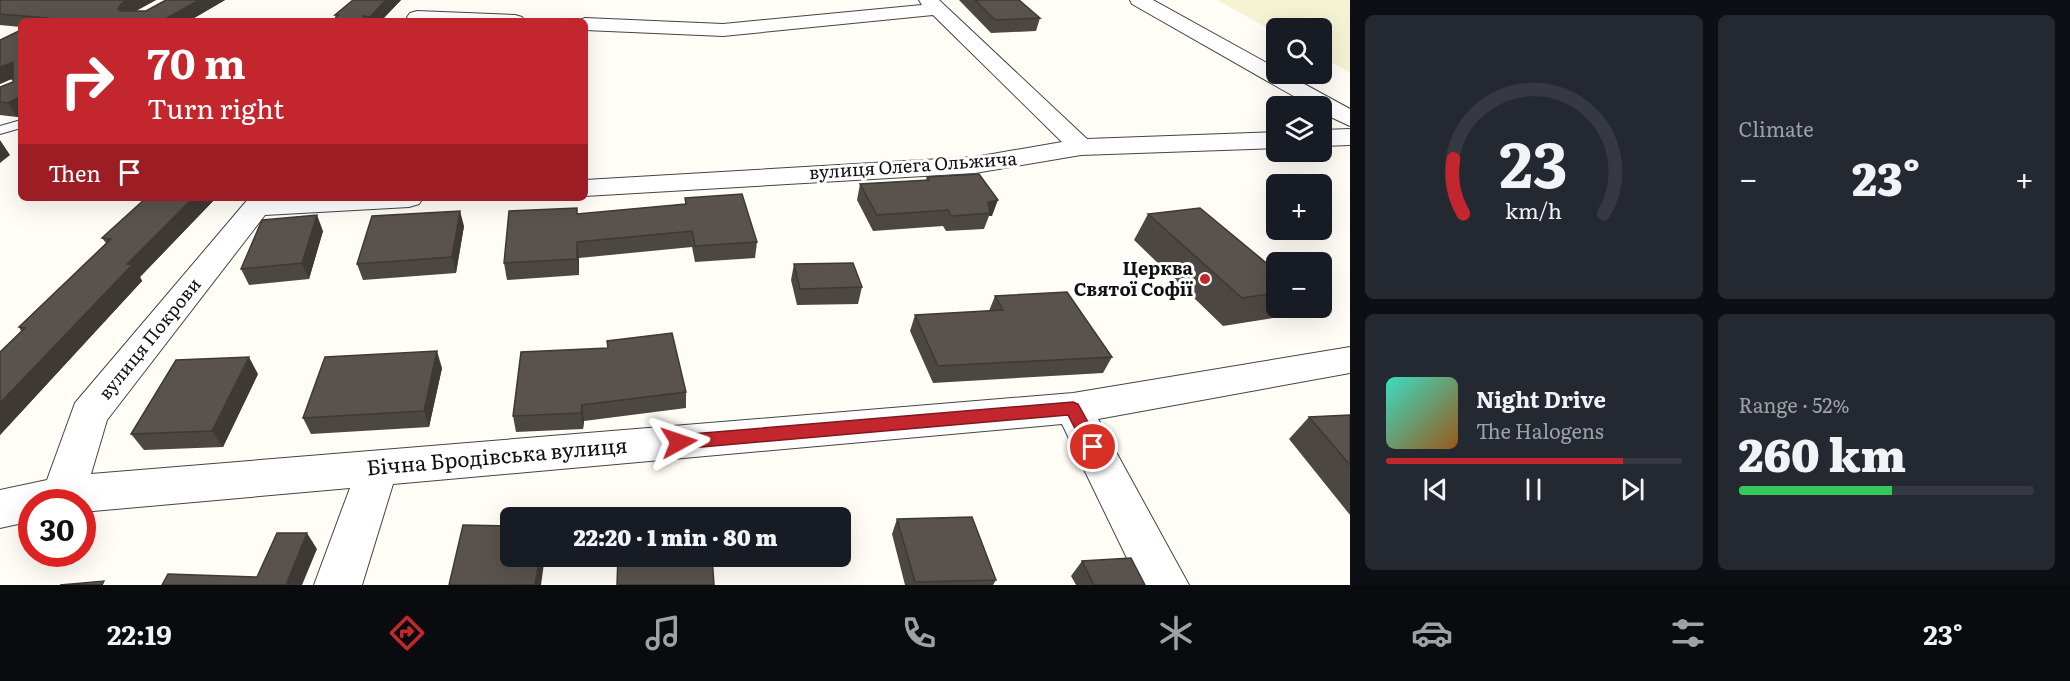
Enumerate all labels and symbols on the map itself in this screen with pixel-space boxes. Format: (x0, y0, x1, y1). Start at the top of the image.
street label: вулиця Олега Ольжича (808, 144, 1018, 185)
place label: Церква Святої Софії (1074, 254, 1194, 302)
street label: вулиця Покрови (91, 271, 207, 405)
marker: Церква Святої Софії (1198, 272, 1212, 286)
position arrow (647, 410, 711, 474)
pin (1067, 421, 1118, 472)
street label: Бічна Бродівська вулиця (365, 428, 629, 481)
speed limit sign: 30 (18, 489, 96, 567)

